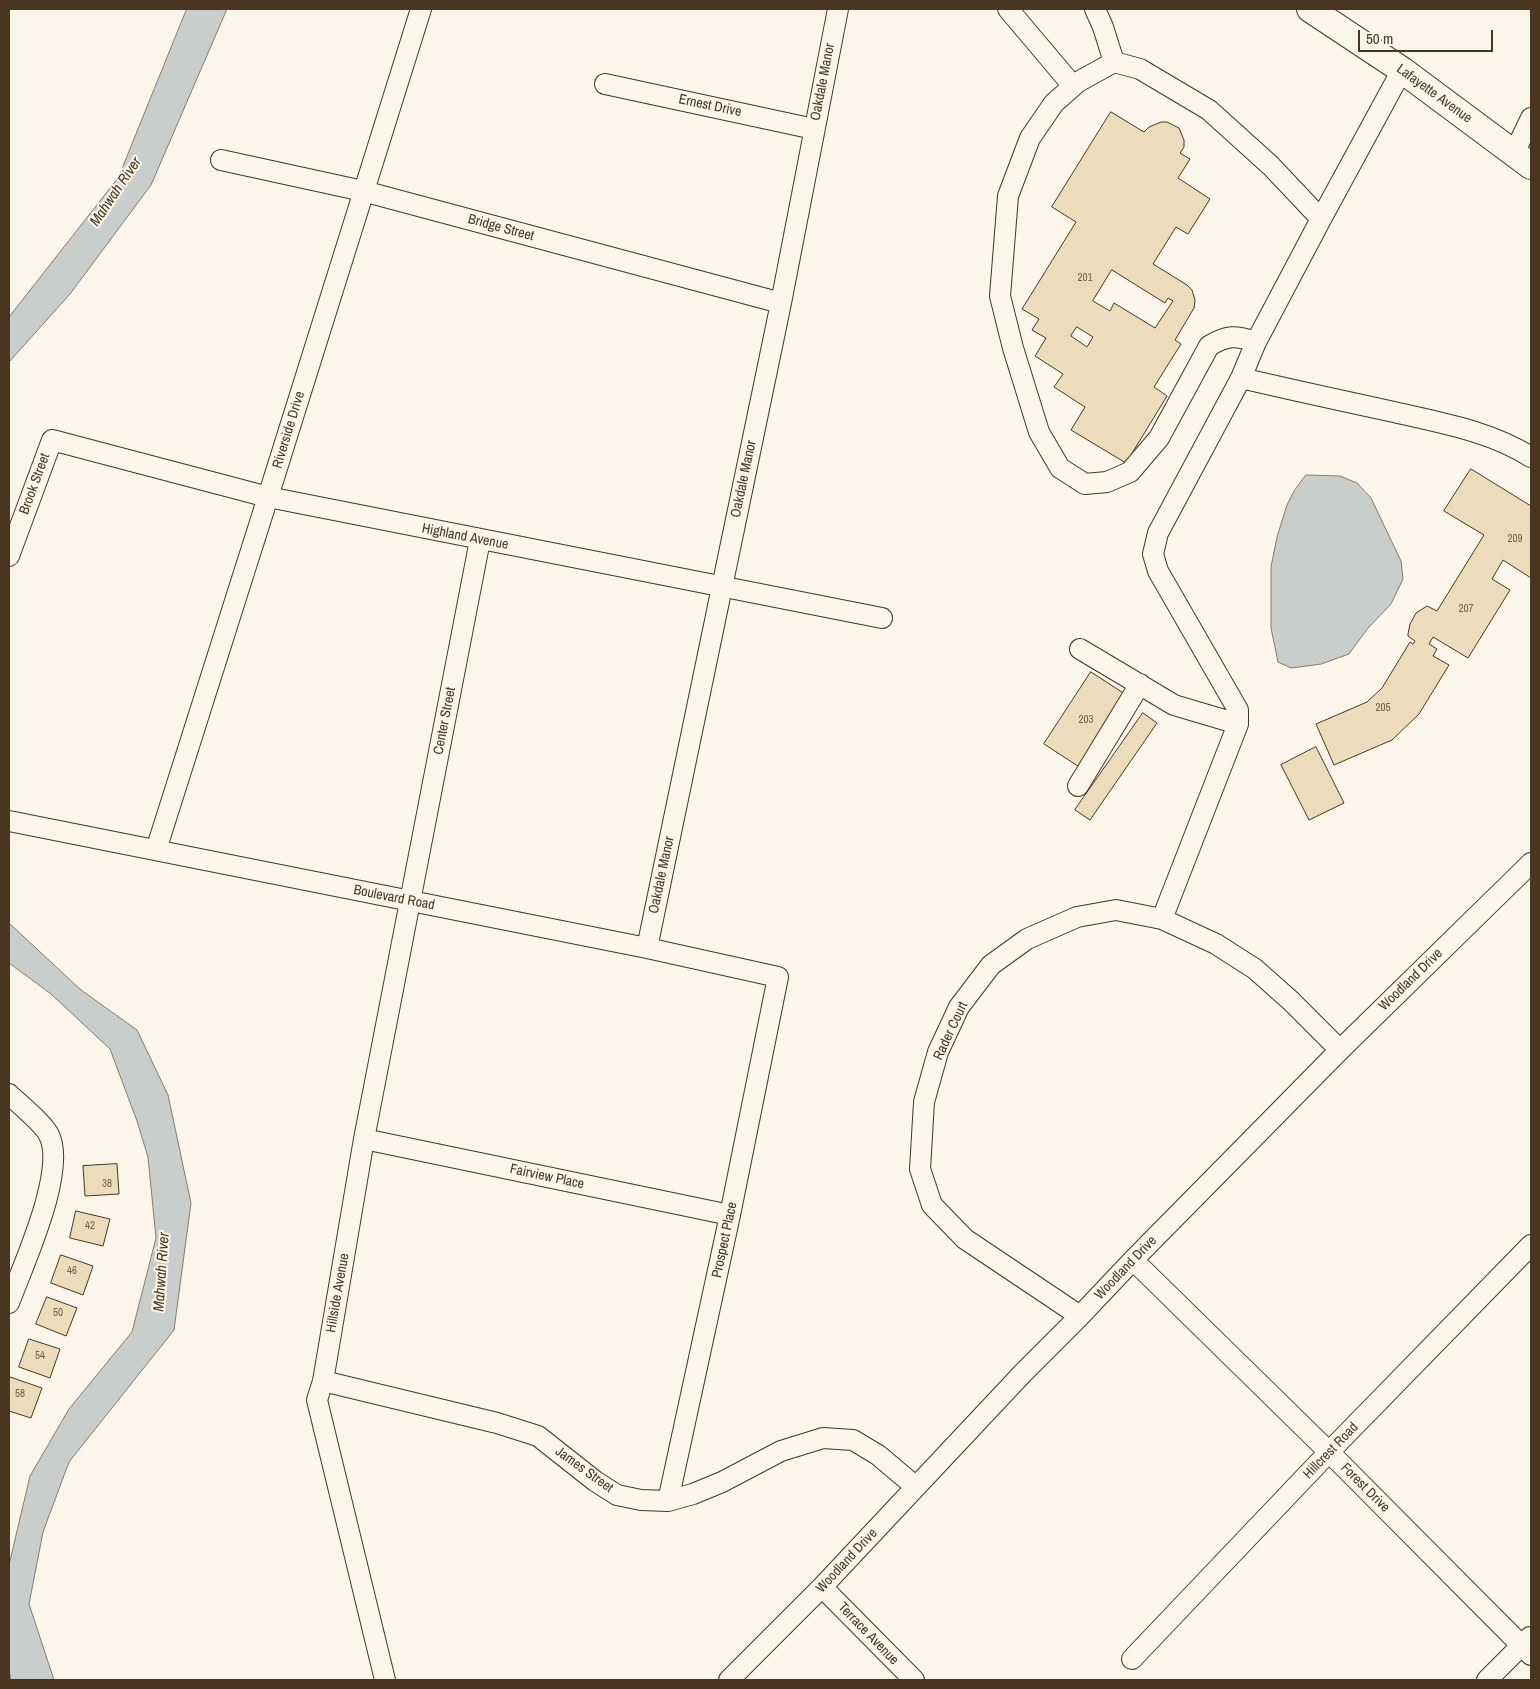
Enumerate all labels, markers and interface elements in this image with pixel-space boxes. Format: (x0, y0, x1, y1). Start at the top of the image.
scale bar (1360, 20, 1495, 52)
text: 50 m (1366, 28, 1393, 49)
street label: Oakdale Manor (807, 42, 839, 122)
street label: Lafayette Avenue (1393, 61, 1475, 127)
street label: Ernest Drive (677, 91, 743, 121)
water label: Mahwah River (86, 154, 146, 230)
street label: Bridge Street (466, 211, 536, 245)
house number: 201 (1077, 271, 1093, 285)
street label: Riverside Drive (269, 389, 309, 471)
street label: Oakdale Manor (728, 439, 760, 519)
street label: Brook Street (16, 451, 54, 517)
street label: Highland Avenue (420, 520, 510, 554)
house number: 209 (1507, 532, 1523, 546)
house number: 207 (1458, 602, 1474, 616)
street label: Center Street (430, 686, 460, 756)
house number: 205 (1375, 701, 1391, 715)
house number: 203 (1078, 713, 1094, 727)
street label: Oakdale Manor (646, 835, 678, 915)
street label: Boulevard Road (352, 882, 436, 914)
street label: Woodland Drive (1376, 945, 1446, 1015)
street label: Rader Court (930, 999, 972, 1063)
street label: Fairview Place (508, 1161, 586, 1193)
house number: 38 (102, 1177, 112, 1191)
street label: Prospect Place (709, 1200, 741, 1280)
house number: 42 (85, 1219, 95, 1233)
water label: Mahwah River (150, 1232, 174, 1312)
street label: Woodland Drive (1091, 1233, 1161, 1303)
street label: Hillside Avenue (323, 1252, 353, 1334)
house number: 46 (67, 1264, 77, 1278)
house number: 50 (53, 1306, 63, 1320)
house number: 54 (35, 1349, 45, 1363)
house number: 58 (15, 1387, 25, 1401)
street label: Hillcrest Road (1300, 1419, 1362, 1483)
street label: James Street (552, 1443, 616, 1497)
street label: Forest Drive (1337, 1460, 1393, 1516)
street label: Woodland Drive (813, 1525, 881, 1597)
street label: Terrace Avenue (834, 1599, 902, 1669)

